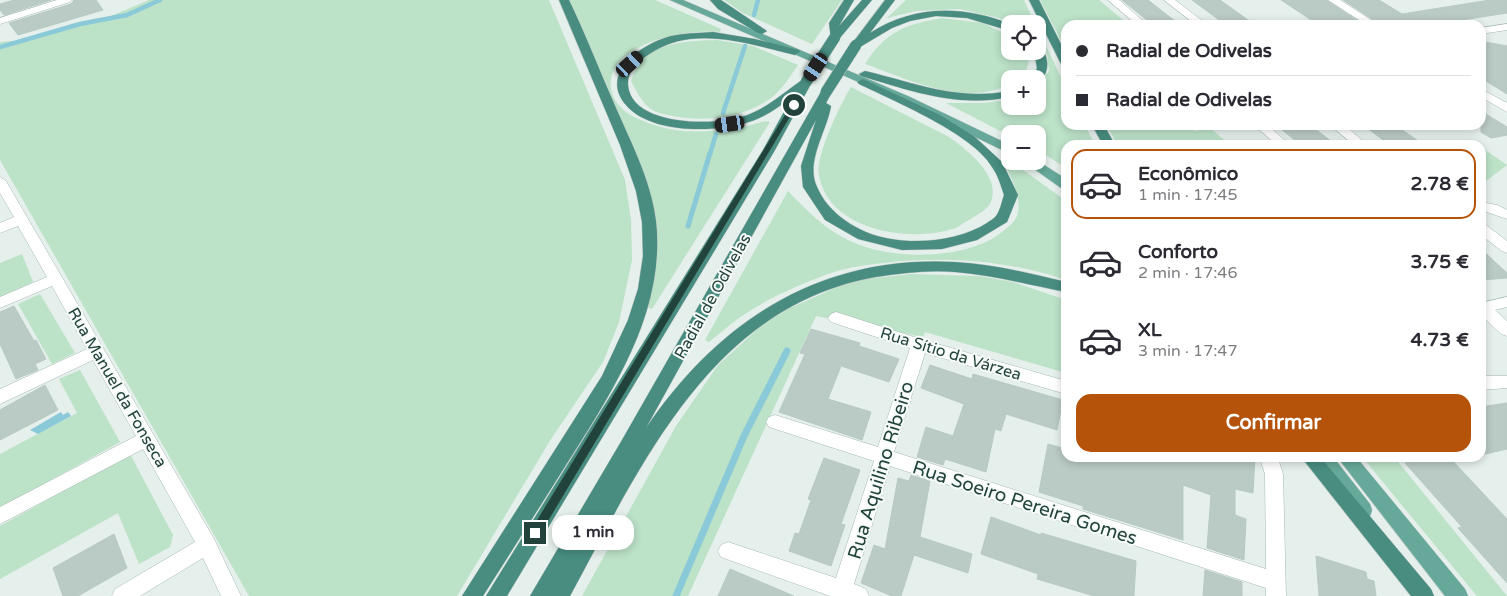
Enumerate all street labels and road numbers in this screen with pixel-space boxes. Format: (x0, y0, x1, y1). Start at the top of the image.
street label: Radial de Odivelas (670, 231, 756, 362)
street label: Rua Manuel da Fonseca (63, 304, 171, 471)
street label: Rua Sítio da Várzea (878, 323, 1024, 385)
street label: Rua Aquilino Ribeiro (843, 379, 918, 562)
street label: Rua Soeiro Pereira Gomes (910, 456, 1140, 550)

